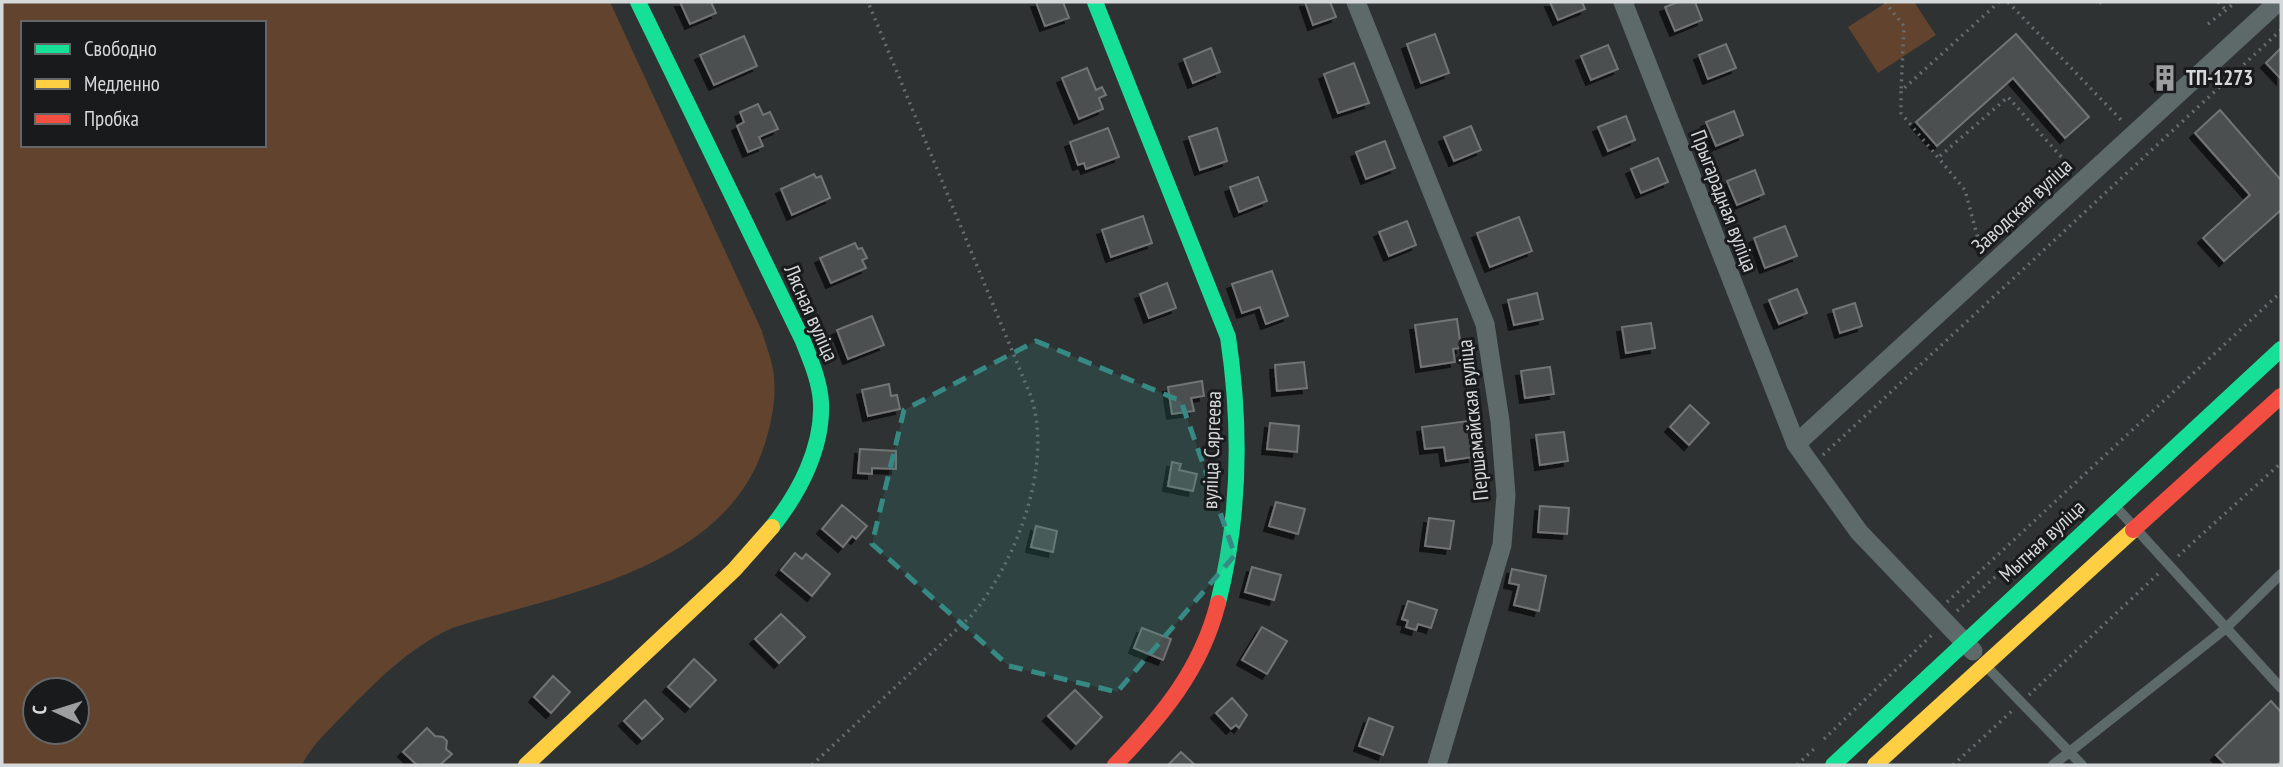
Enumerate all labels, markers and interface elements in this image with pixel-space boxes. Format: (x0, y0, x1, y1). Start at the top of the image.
legend (21, 21, 266, 147)
text: Свободно (84, 35, 157, 62)
building icon: ТП-1273 (2150, 63, 2180, 93)
place label: ТП-1273 (2186, 64, 2253, 91)
text: Медленно (84, 70, 160, 97)
text: Пробка (84, 105, 139, 132)
street label: Прыгарадная вуліца (1685, 126, 1764, 276)
street label: Заводская вуліца (1966, 152, 2078, 259)
street label: Лясная вуліца (778, 259, 845, 365)
street label: Першамайская вуліца (1451, 338, 1494, 502)
street label: вуліца Сяргеева (1196, 391, 1227, 509)
street label: Мытная вуліца (1993, 494, 2090, 587)
north arrow (21, 676, 91, 746)
text: С (27, 704, 51, 715)

